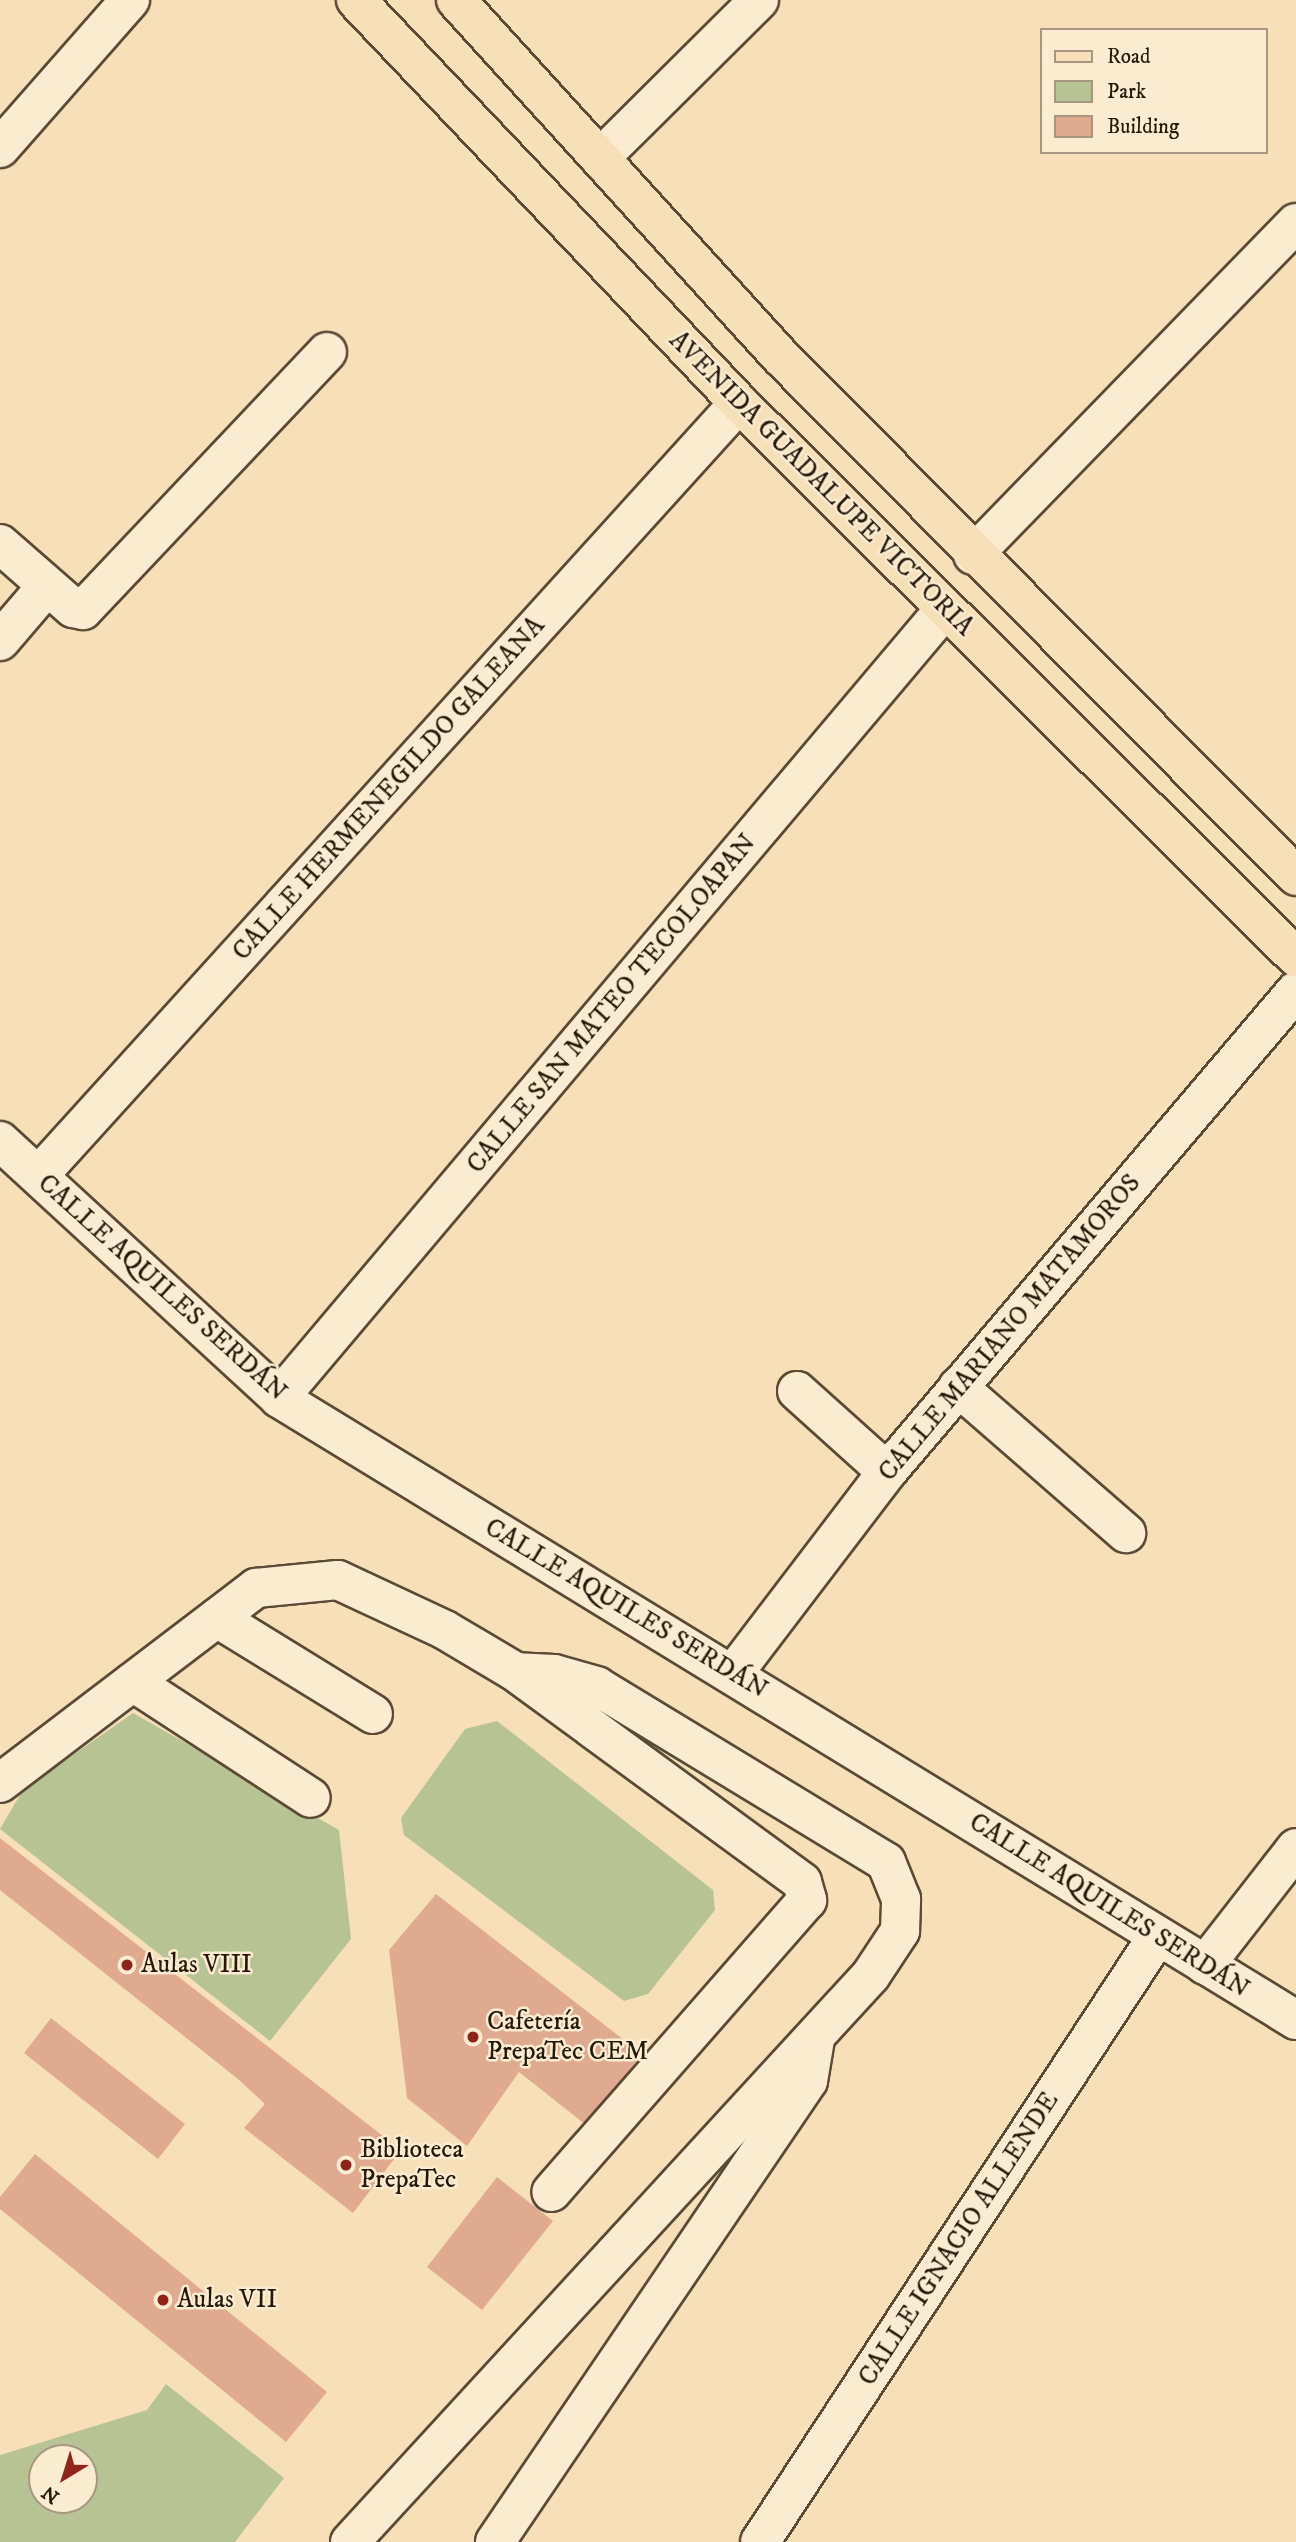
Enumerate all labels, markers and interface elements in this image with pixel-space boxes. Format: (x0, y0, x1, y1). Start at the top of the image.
legend (1040, 28, 1268, 154)
text: Road (1107, 44, 1151, 70)
text: Park (1107, 79, 1146, 105)
text: Building (1107, 114, 1179, 140)
street label: AVENIDA GUADALUPE VICTORIA (662, 325, 980, 643)
street label: CALLE HERMENEGILDO GALEANA (226, 611, 552, 967)
street label: CALLE SAN MATEO TECOLOAPAN (461, 828, 763, 1180)
street label: CALLE AQUILES SERDÁN (31, 1168, 293, 1408)
street label: CALLE MARIANO MATAMOROS (872, 1168, 1148, 1488)
street label: CALLE AQUILES SERDÁN (479, 1512, 773, 1706)
street label: CALLE AQUILES SERDÁN (963, 1807, 1255, 2005)
place label: Aulas VIII (141, 1949, 252, 1981)
marker: Aulas VIII (119, 1957, 135, 1973)
place label: Cafetería PrepaTec CEM (487, 2006, 648, 2068)
marker: Cafetería PrepaTec CEM (465, 2029, 481, 2045)
street label: CALLE IGNACIO ALLENDE (852, 2086, 1066, 2392)
place label: Biblioteca PrepaTec (360, 2134, 464, 2196)
marker: Biblioteca PrepaTec (338, 2157, 354, 2173)
place label: Aulas VII (177, 2284, 277, 2316)
marker: Aulas VII (155, 2292, 171, 2308)
north arrow (28, 2444, 98, 2514)
text: N (38, 2481, 64, 2508)

